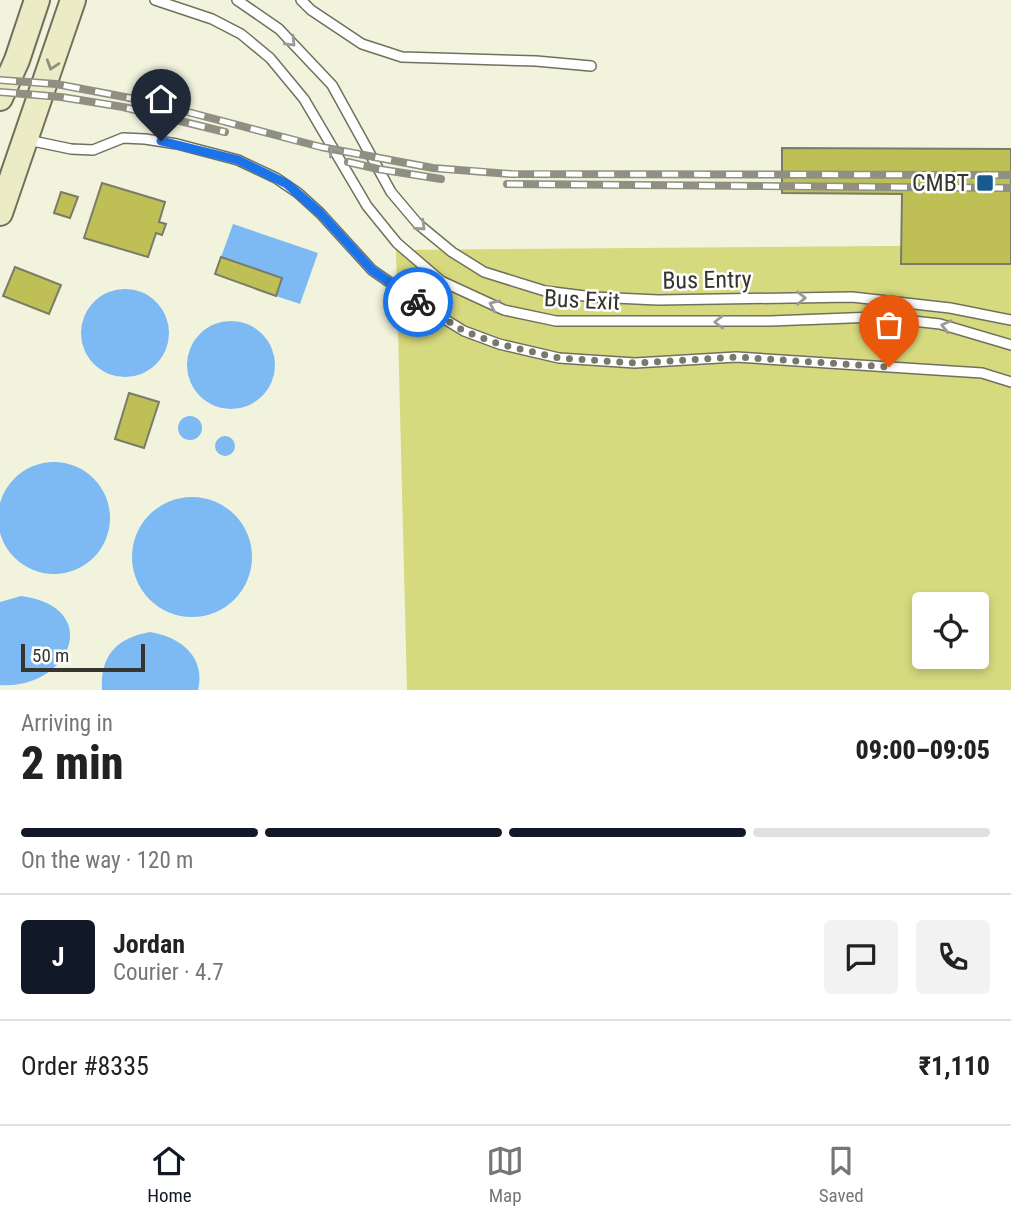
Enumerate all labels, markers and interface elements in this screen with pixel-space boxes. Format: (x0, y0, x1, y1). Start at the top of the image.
one-way arrow (282, 33, 295, 46)
one-way arrow (45, 58, 60, 70)
pin (131, 69, 191, 141)
icon: home (142, 80, 180, 118)
one-way arrow (329, 146, 342, 159)
place label: CMBT (912, 169, 969, 197)
marker: CMBT (975, 173, 995, 193)
one-way arrow (413, 217, 426, 230)
street label: Bus Entry (662, 265, 752, 295)
courier (383, 267, 453, 337)
icon: bike (399, 283, 437, 321)
street label: Bus Exit (543, 284, 621, 316)
one-way arrow (797, 290, 807, 306)
pin (859, 295, 919, 367)
one-way arrow (489, 299, 501, 313)
icon: bag (870, 306, 908, 344)
one-way arrow (713, 314, 724, 330)
one-way arrow (940, 320, 952, 334)
map controls (912, 592, 989, 669)
button: locate (912, 592, 989, 669)
scale bar (21, 641, 145, 673)
text: 50 m (32, 644, 69, 667)
text: Arriving in (21, 710, 113, 737)
text: 09:00–09:05 (856, 735, 990, 765)
text: 2 min (21, 736, 124, 790)
text: On the way · 120 m (21, 847, 193, 874)
button: chat (824, 920, 898, 994)
button: phone (916, 920, 990, 994)
text: Jordan (113, 929, 185, 959)
text: J (52, 942, 64, 972)
text: Courier · 4.7 (113, 959, 224, 986)
text: Order #8335 (21, 1051, 149, 1081)
text: ₹1,110 (919, 1051, 990, 1081)
tab: Home (147, 1142, 192, 1207)
tab: Map (486, 1142, 524, 1207)
tab: Saved (819, 1142, 864, 1207)

